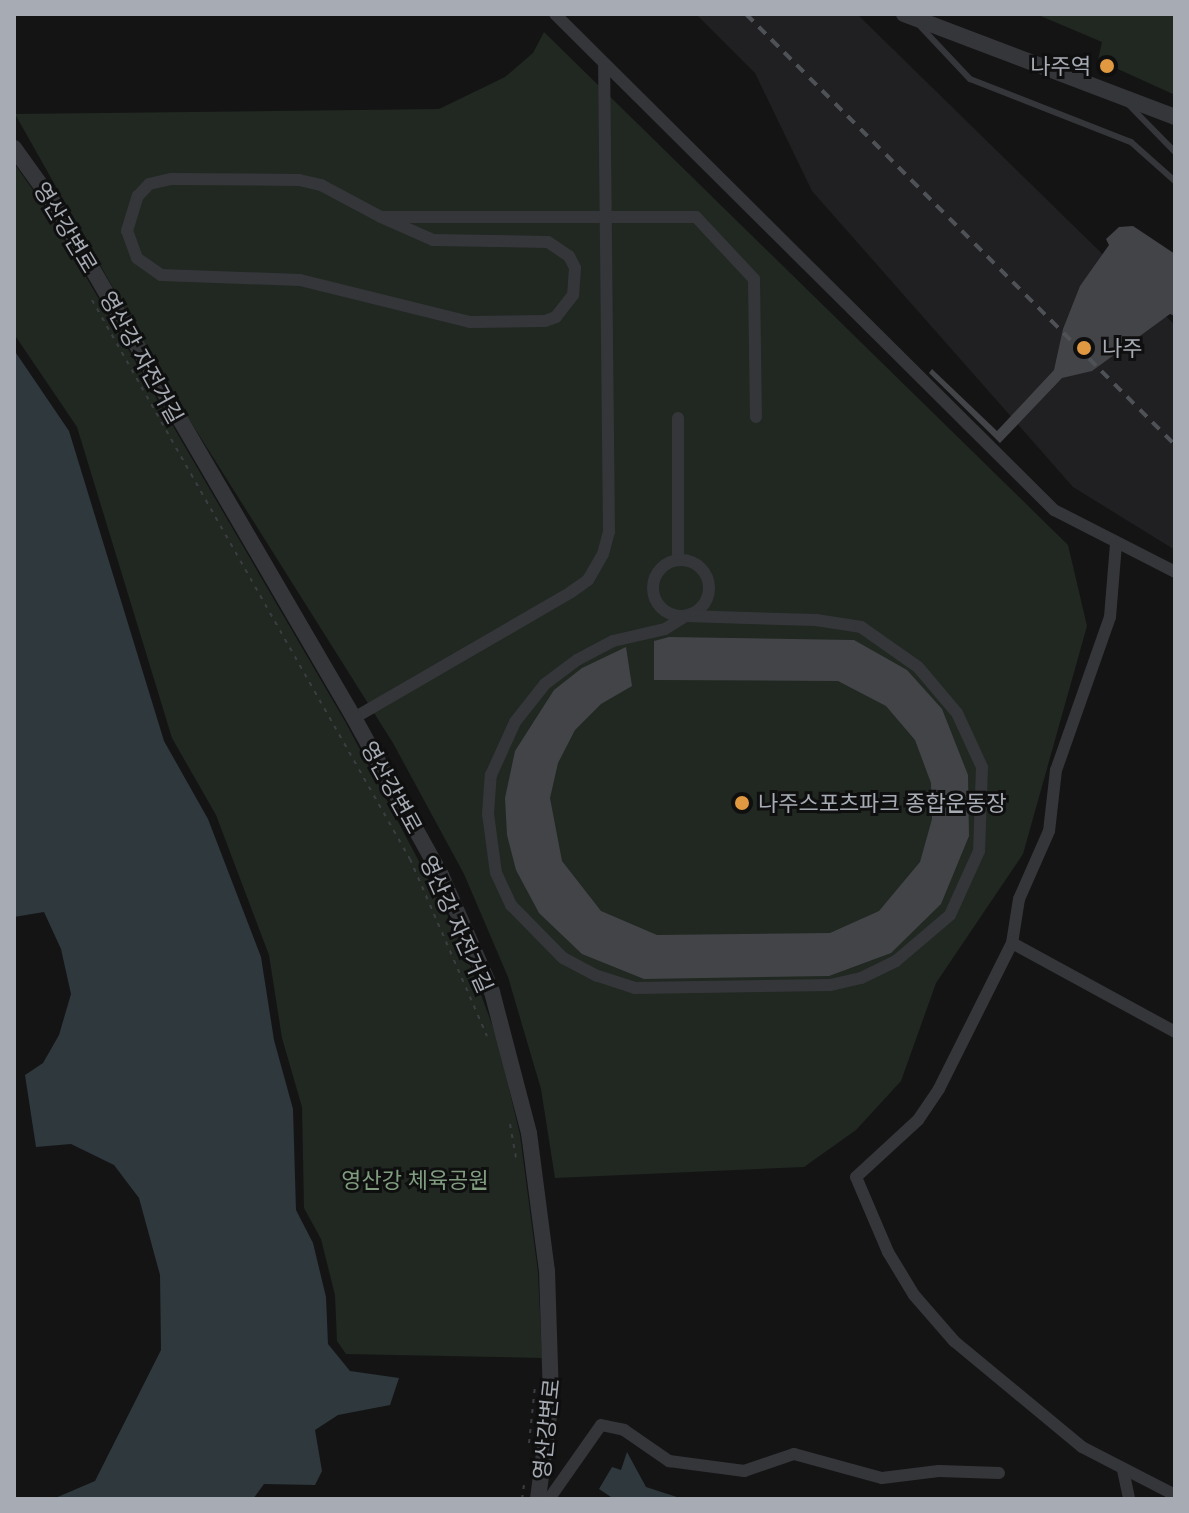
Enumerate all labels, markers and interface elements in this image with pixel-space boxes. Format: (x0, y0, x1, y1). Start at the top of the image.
place label: 나주역 (1030, 53, 1091, 79)
marker: 나주역 (1098, 57, 1116, 75)
street label: 영산강변로 (29, 177, 103, 277)
street label: 영산강 자전거길 (95, 286, 189, 428)
place label: 나주 (1102, 335, 1142, 361)
marker: 나주 (1073, 337, 1095, 359)
street label: 영산강변로 (356, 736, 428, 838)
place label: 나주스포츠파크 종합운동장 (758, 790, 1007, 816)
marker: 나주스포츠파크 종합운동장 (733, 794, 751, 812)
street label: 영산강 자전거길 (415, 851, 499, 997)
park label: 영산강 체육공원 (341, 1167, 489, 1193)
street label: 영산강변로 (528, 1377, 564, 1481)

